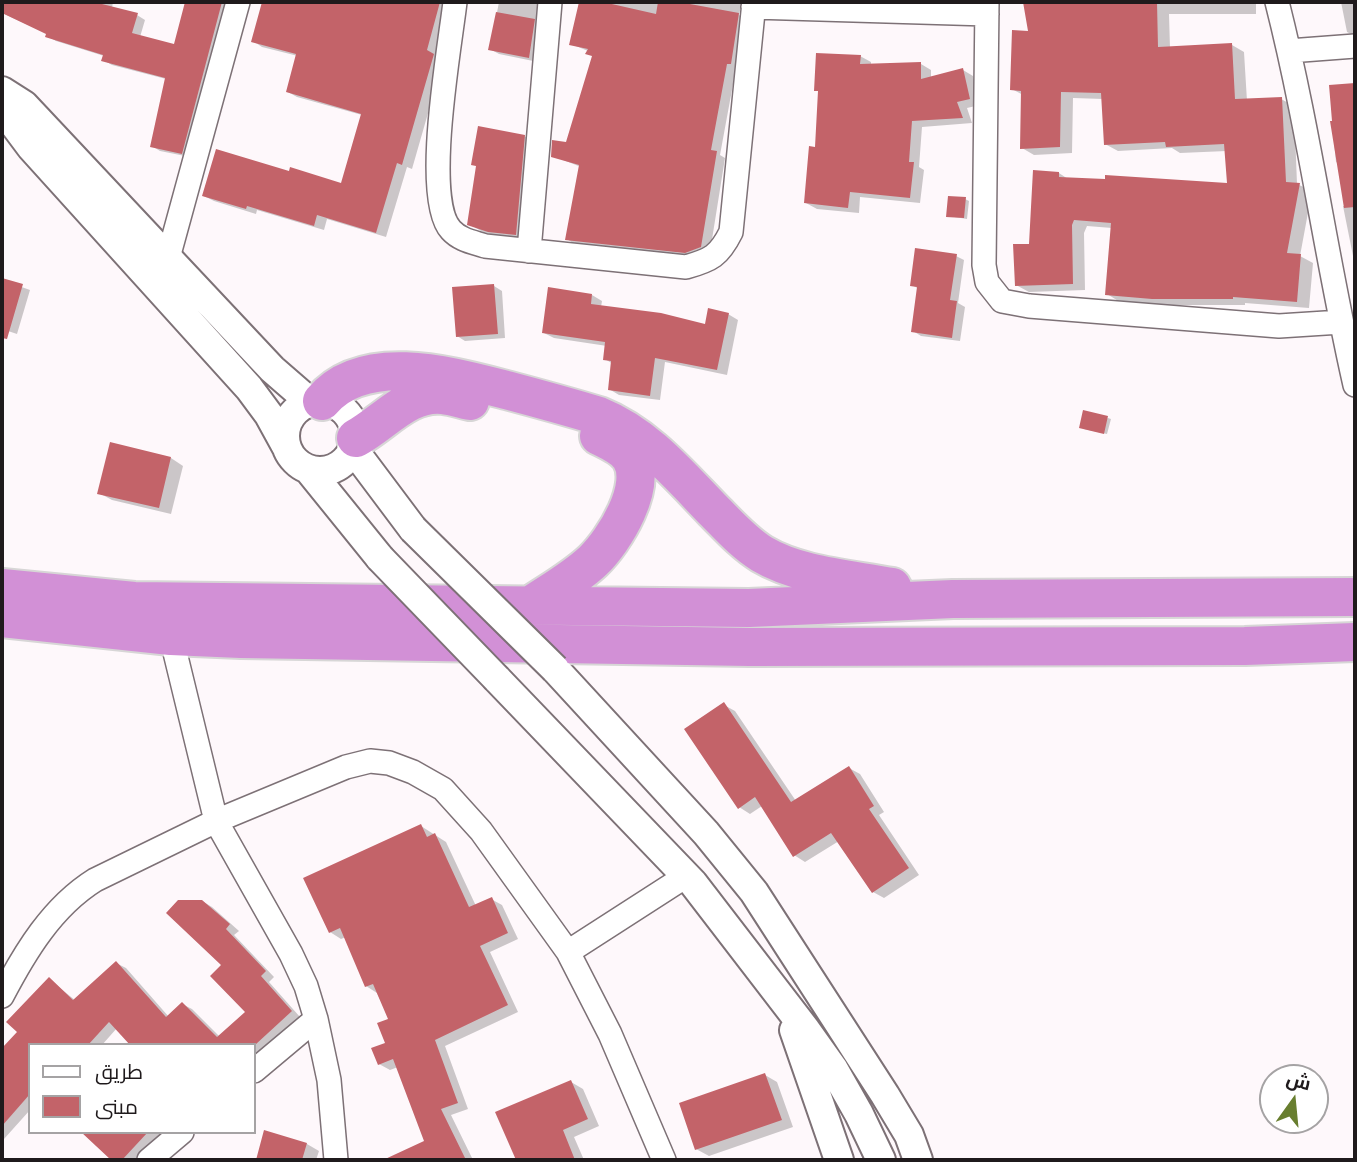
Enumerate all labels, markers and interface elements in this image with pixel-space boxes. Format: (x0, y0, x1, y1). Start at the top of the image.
legend (28, 1043, 256, 1134)
text: طريق (95, 1058, 143, 1084)
north arrow (1259, 1064, 1329, 1134)
text: ش (1284, 1066, 1314, 1095)
text: مبنى (95, 1093, 138, 1119)

